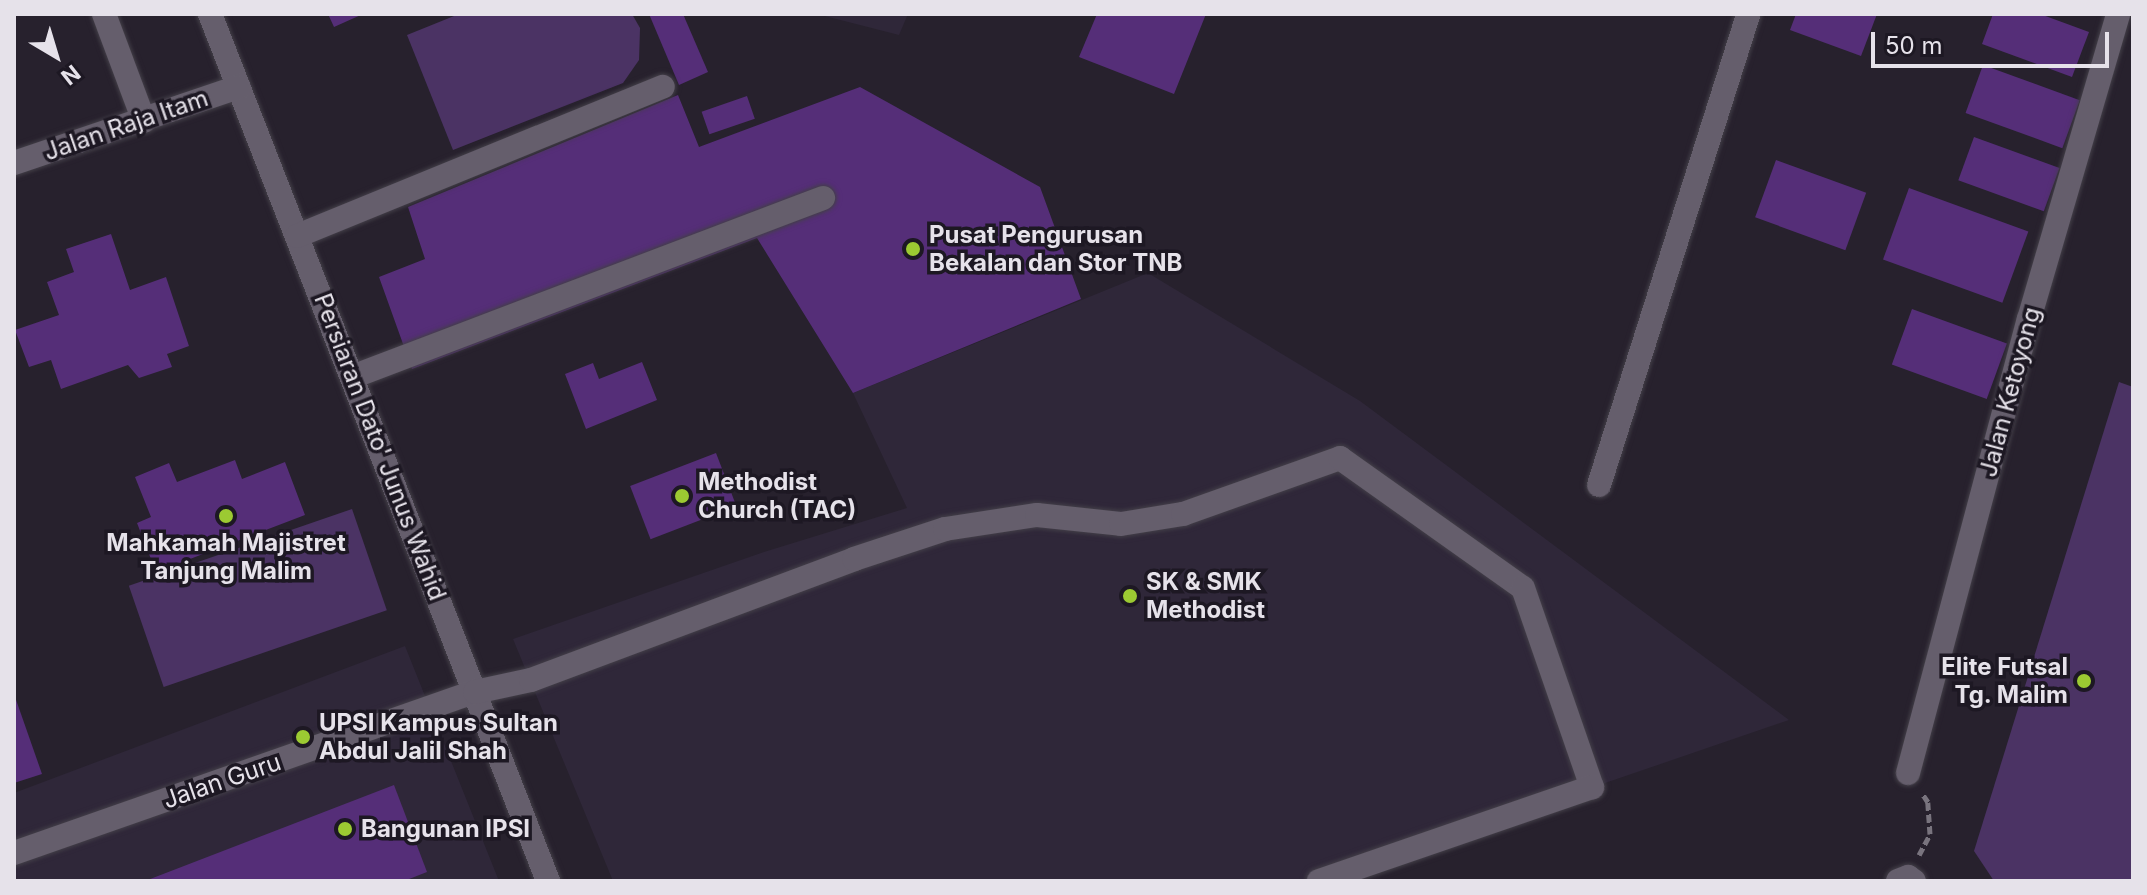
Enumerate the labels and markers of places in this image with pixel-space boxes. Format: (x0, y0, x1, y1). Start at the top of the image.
place label: Pusat Pengurusan Bekalan dan Stor TNB (929, 221, 1182, 277)
marker: Pusat Pengurusan Bekalan dan Stor TNB (904, 240, 922, 258)
place label: Methodist Church (TAC) (698, 468, 856, 524)
marker: Methodist Church (TAC) (673, 487, 691, 505)
marker: Mahkamah Majistret Tanjung Malim (217, 507, 235, 525)
place label: Mahkamah Majistret Tanjung Malim (106, 529, 346, 585)
place label: SK & SMK Methodist (1146, 568, 1265, 624)
marker: SK & SMK Methodist (1121, 587, 1139, 605)
place label: Elite Futsal Tg. Malim (1941, 653, 2068, 709)
marker: Elite Futsal Tg. Malim (2075, 672, 2093, 690)
place label: UPSI Kampus Sultan Abdul Jalil Shah (319, 709, 558, 765)
marker: UPSI Kampus Sultan Abdul Jalil Shah (294, 728, 312, 746)
place label: Bangunan IPSI (361, 815, 530, 843)
marker: Bangunan IPSI (336, 820, 354, 838)

